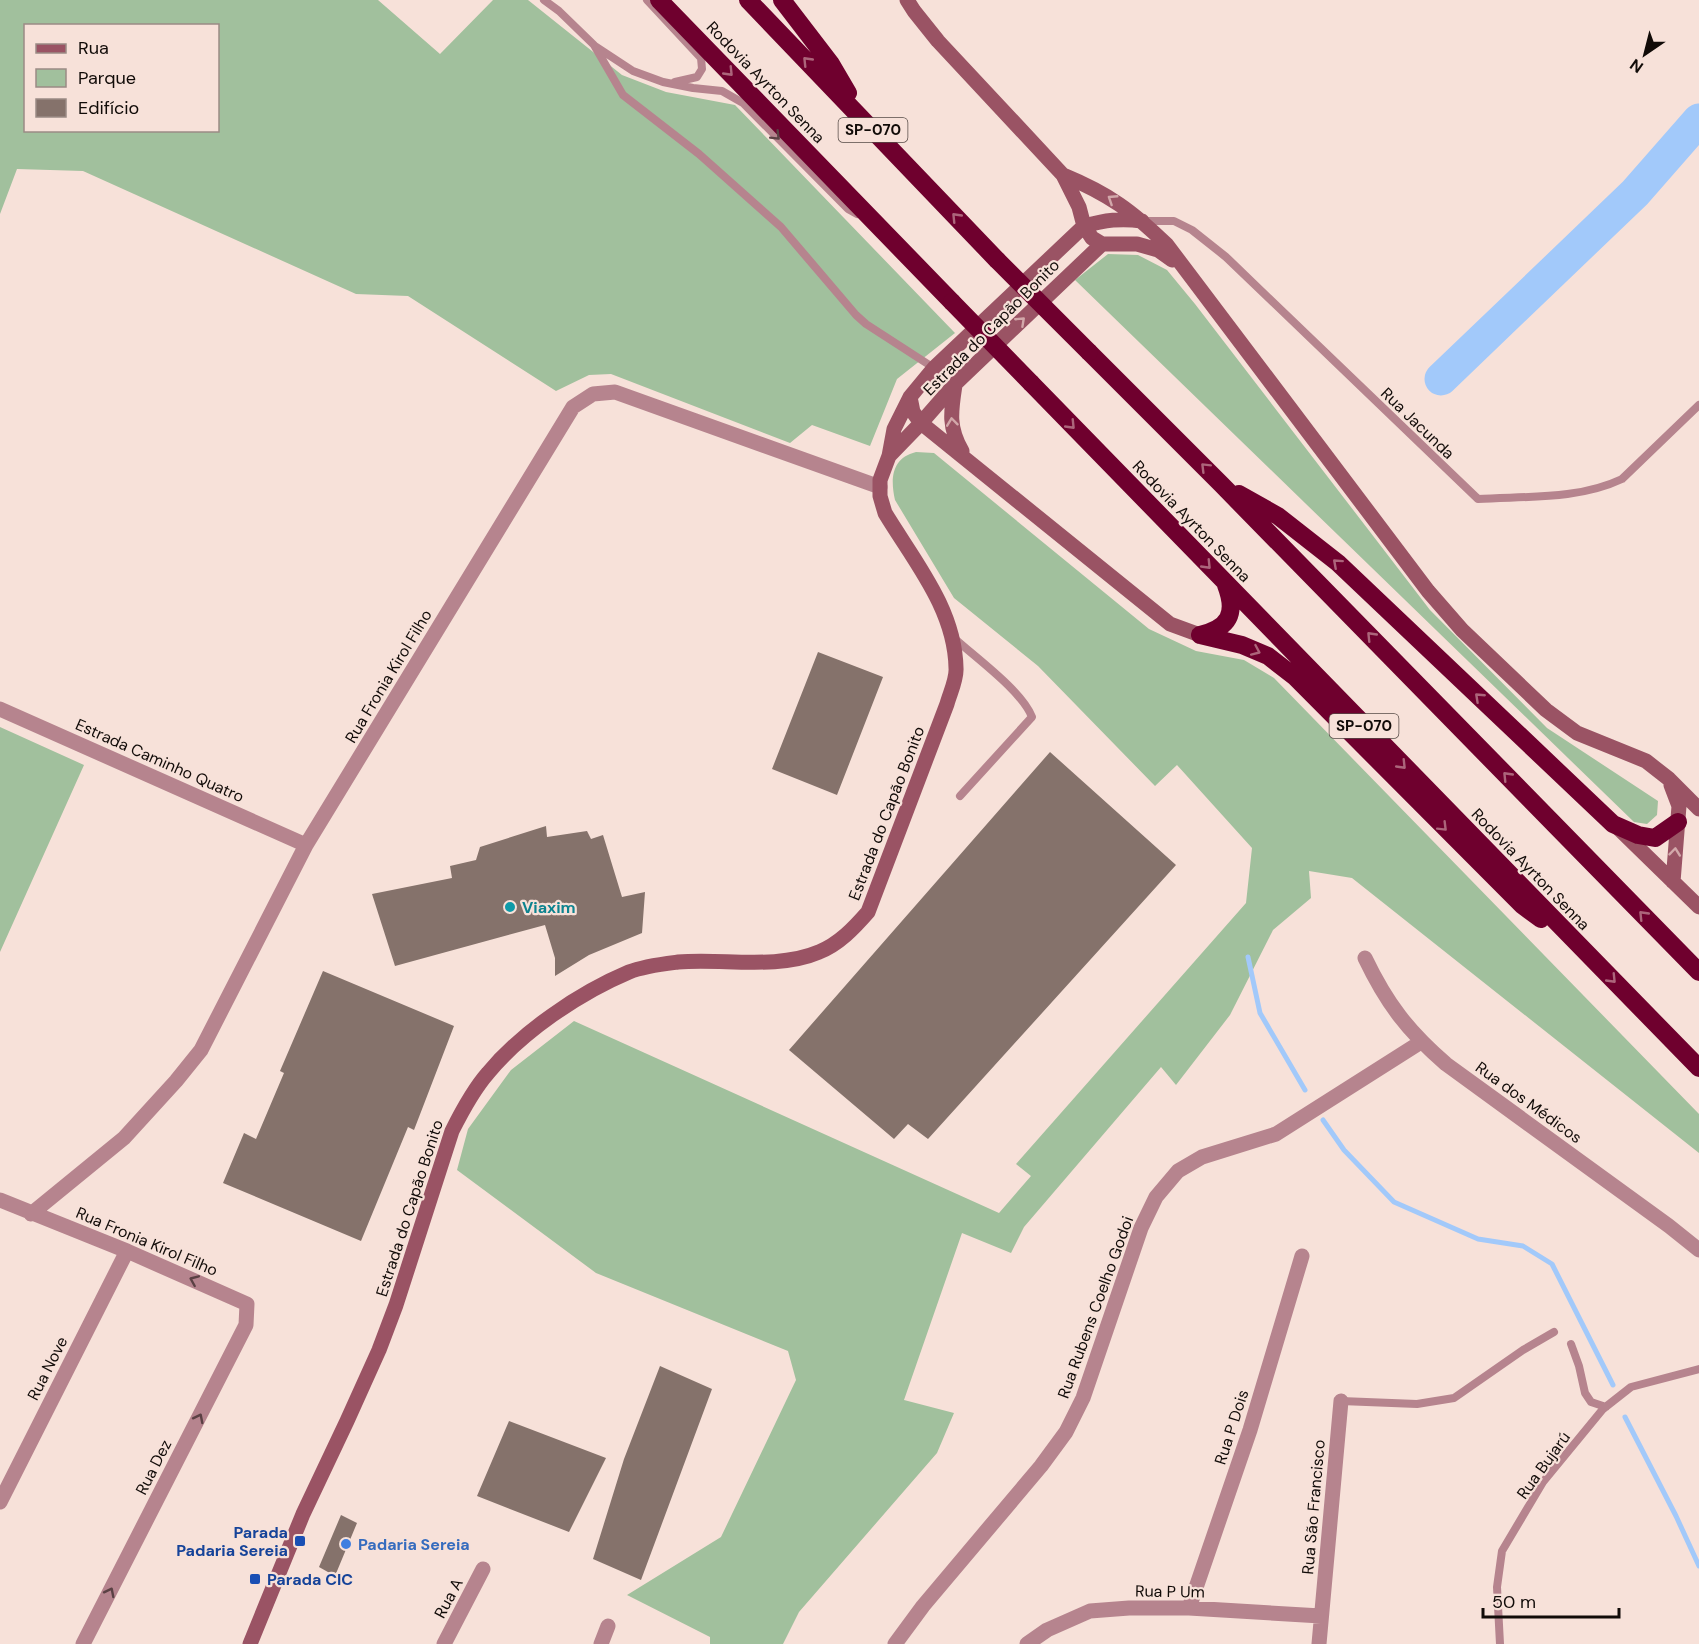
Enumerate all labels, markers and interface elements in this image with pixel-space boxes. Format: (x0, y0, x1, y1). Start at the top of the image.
street label: Rodovia Ayrton Senna (702, 17, 829, 148)
legend (24, 24, 219, 132)
north arrow (1615, 24, 1675, 84)
text: Rua (78, 36, 109, 60)
text: N (1626, 54, 1647, 78)
one-way arrow (803, 58, 814, 68)
one-way arrow (722, 65, 733, 75)
text: Parque (78, 66, 136, 90)
text: Edifício (78, 96, 139, 120)
road number: SP-070 (838, 118, 908, 142)
one-way arrow (768, 128, 779, 139)
one-way arrow (1108, 195, 1119, 206)
one-way arrow (953, 214, 964, 225)
street label: Estrada do Capão Bonito (919, 255, 1064, 400)
one-way arrow (1014, 317, 1025, 328)
street label: Rua Jacunda (1376, 383, 1459, 464)
one-way arrow (946, 417, 959, 427)
one-way arrow (1064, 417, 1075, 428)
street label: Rodovia Ayrton Senna (1128, 456, 1255, 587)
one-way arrow (1201, 464, 1212, 475)
one-way arrow (1200, 558, 1211, 568)
one-way arrow (1333, 559, 1344, 570)
street label: Rua Fronia Kirol Filho (340, 606, 437, 747)
one-way arrow (1367, 633, 1378, 644)
one-way arrow (1249, 644, 1260, 656)
one-way arrow (1475, 693, 1486, 704)
street label: Estrada Caminho Quatro (72, 714, 247, 807)
road number: SP-070 (1330, 714, 1398, 738)
street label: Estrada do Capão Bonito (844, 723, 929, 903)
one-way arrow (1395, 758, 1406, 768)
one-way arrow (1503, 772, 1514, 782)
street label: Rodovia Ayrton Senna (1467, 804, 1594, 935)
one-way arrow (1436, 819, 1447, 830)
one-way arrow (1668, 847, 1680, 857)
place label: Viaxim (522, 897, 576, 918)
marker: Viaxim (503, 900, 517, 914)
one-way arrow (1640, 912, 1651, 923)
one-way arrow (1604, 972, 1615, 983)
street label: Rua dos Médicos (1471, 1057, 1586, 1148)
street label: Estrada do Capão Bonito (371, 1117, 448, 1299)
street label: Rua Fronia Kirol Filho (73, 1202, 221, 1281)
street label: Rua Rubens Coelho Godoi (1053, 1213, 1138, 1401)
one-way arrow (190, 1275, 201, 1287)
street label: Rua Nove (22, 1333, 72, 1404)
street label: Rua P Dois (1210, 1387, 1253, 1467)
one-way arrow (191, 1414, 203, 1425)
street label: Rua Bujarú (1512, 1428, 1575, 1503)
street label: Rua Dez (131, 1436, 176, 1498)
street label: Rua São Francisco (1297, 1439, 1330, 1575)
place label: Parada Padaria Sereia (176, 1522, 288, 1561)
marker: Parada Padaria Sereia (293, 1534, 307, 1548)
place label: Padaria Sereia (358, 1534, 470, 1555)
marker: Padaria Sereia (339, 1537, 353, 1551)
place label: Parada CIC (267, 1569, 353, 1590)
marker: Parada CIC (248, 1572, 262, 1586)
street label: Rua A (429, 1574, 468, 1622)
street label: Rua P Um (1135, 1580, 1205, 1603)
scale bar (1483, 1581, 1620, 1619)
one-way arrow (103, 1588, 114, 1598)
text: 50 m (1492, 1590, 1536, 1614)

